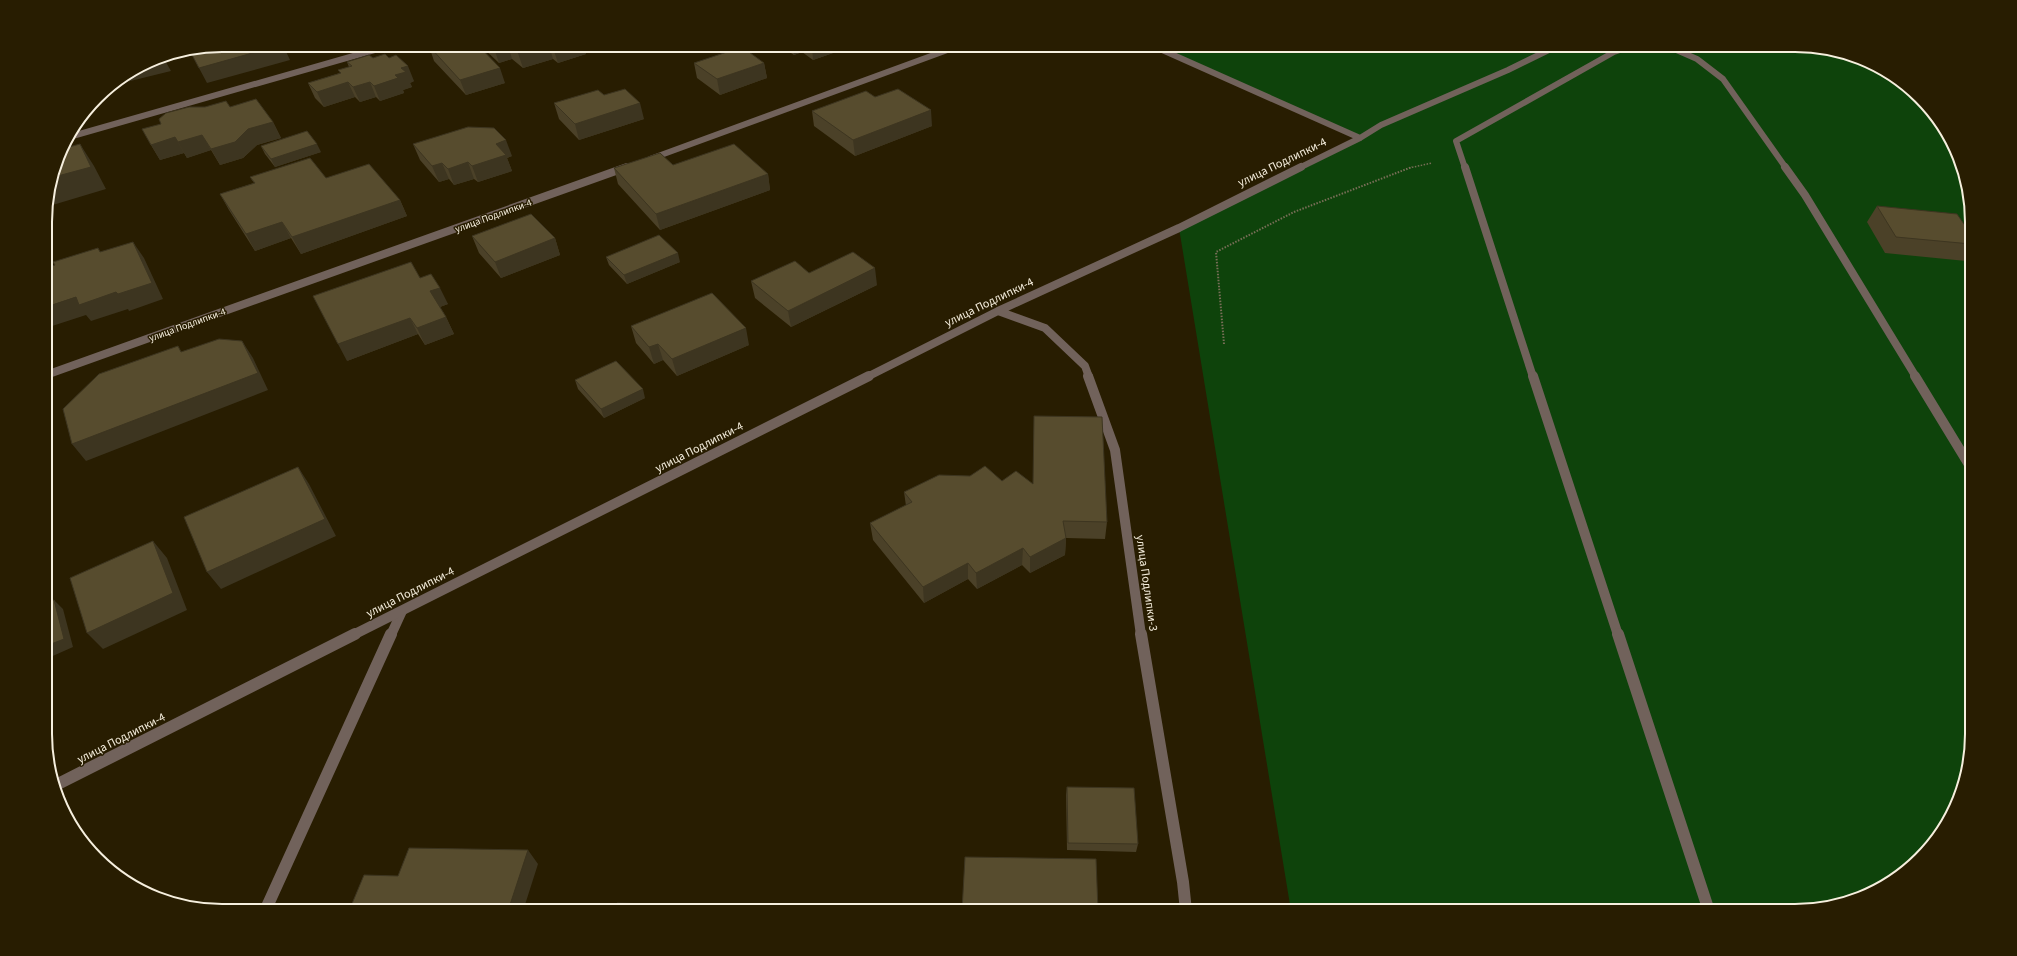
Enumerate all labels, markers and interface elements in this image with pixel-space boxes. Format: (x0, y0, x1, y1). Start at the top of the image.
street label: улица Подлипки-4 (1235, 134, 1330, 191)
street label: улица Подлипки-4 (453, 196, 534, 236)
street label: улица Подлипки-4 (942, 274, 1037, 331)
street label: улица Подлипки-4 (147, 305, 228, 345)
street label: улица Подлипки-4 (652, 418, 746, 477)
street label: улица Подлипки-3 (1131, 534, 1162, 632)
street label: улица Подлипки-4 (363, 563, 457, 622)
street label: улица Подлипки-4 (74, 709, 168, 768)

